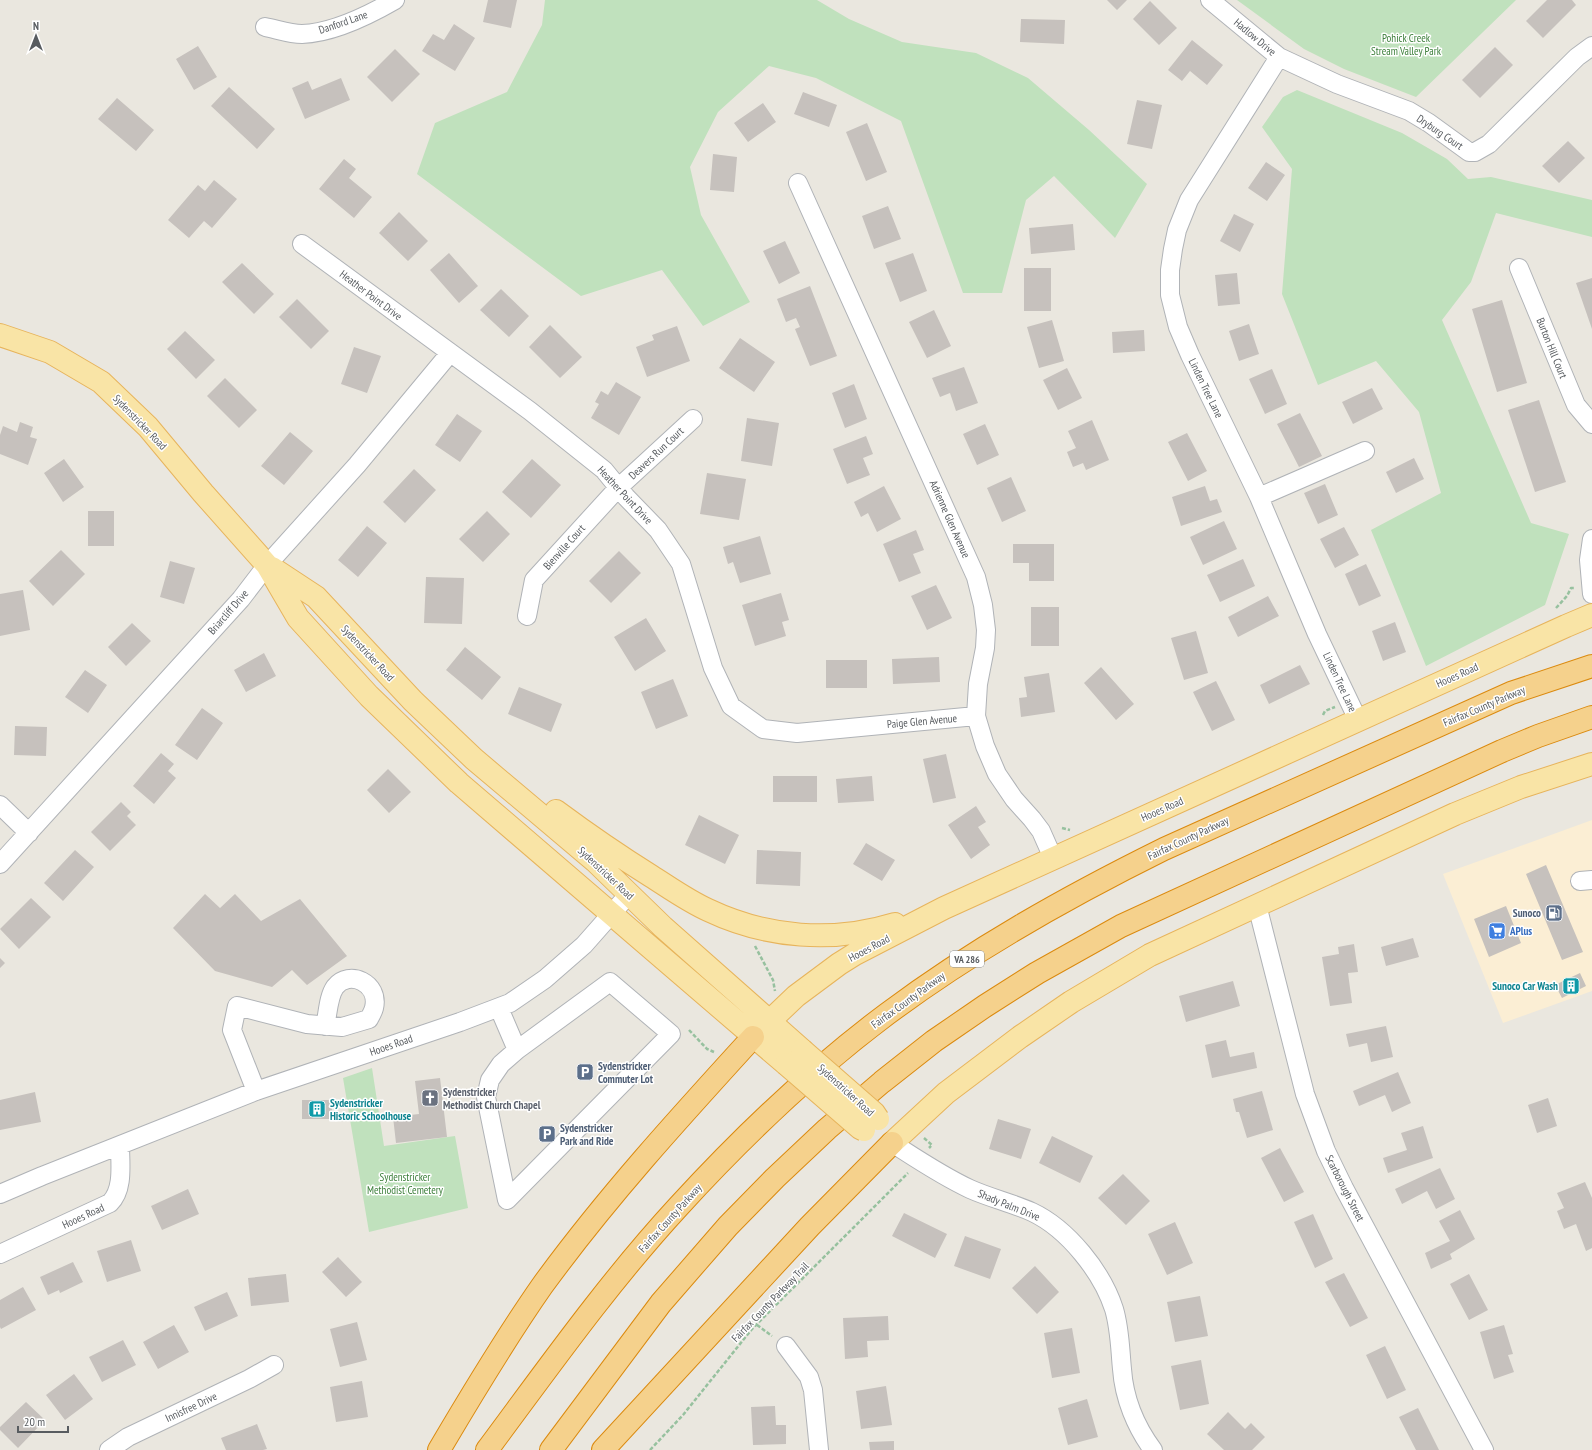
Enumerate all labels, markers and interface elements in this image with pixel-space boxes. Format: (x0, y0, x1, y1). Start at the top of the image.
street label: Danford Lane (317, 7, 370, 37)
street label: Hadlow Drive (1231, 15, 1279, 59)
north arrow (16, 16, 56, 56)
text: N (33, 19, 39, 33)
park label: Pohick Creek Stream Valley Park (1371, 31, 1442, 58)
street label: Dryburg Court (1414, 111, 1466, 153)
street label: Heather Point Drive (337, 267, 405, 323)
street label: Burton Hill Court (1533, 316, 1571, 380)
street label: Linden Tree Lane (1186, 356, 1227, 420)
street label: Sydenstricker Road (110, 391, 170, 453)
street label: Deavers Run Court (625, 424, 687, 482)
street label: Heather Point Drive (594, 463, 656, 527)
street label: Adrienne Glen Avenue (927, 478, 974, 560)
street label: Bienville Court (540, 521, 588, 573)
street label: Briarcliff Drive (205, 586, 252, 637)
street label: Sydenstricker Road (338, 622, 398, 684)
street label: Linden Tree Lane (1320, 650, 1360, 715)
street label: Hooes Road (1434, 659, 1481, 690)
street label: Fairfax County Parkway (1441, 682, 1528, 730)
street label: Paige Glen Avenue (886, 711, 958, 731)
street label: Hooes Road (1139, 793, 1186, 824)
street label: Fairfax County Parkway (1145, 813, 1231, 863)
street label: Sydenstricker Road (575, 843, 637, 903)
fuel station icon: Sunoco (1544, 903, 1564, 923)
place label: Sunoco (1513, 906, 1541, 920)
supermarket icon: APlus (1487, 921, 1507, 941)
place label: APlus (1509, 924, 1532, 938)
street label: Hooes Road (846, 931, 892, 965)
road number: VA 286 (950, 951, 984, 967)
street label: Fairfax County Parkway (868, 968, 948, 1031)
building icon: Sunoco Car Wash (1561, 976, 1581, 996)
place label: Sunoco Car Wash (1492, 979, 1558, 993)
street label: Hooes Road (368, 1031, 415, 1059)
place label: Sydenstricker Commuter Lot (598, 1059, 654, 1086)
street label: Sydenstricker Road (815, 1061, 878, 1119)
parking icon: Sydenstricker Commuter Lot (575, 1062, 595, 1082)
place label: Sydenstricker Methodist Church Chapel (443, 1085, 541, 1112)
church icon: Sydenstricker Methodist Church Chapel (420, 1088, 440, 1108)
place label: Sydenstricker Historic Schoolhouse (330, 1096, 412, 1123)
building icon: Sydenstricker Historic Schoolhouse (307, 1099, 327, 1119)
place label: Sydenstricker Park and Ride (560, 1121, 614, 1148)
parking icon: Sydenstricker Park and Ride (537, 1124, 557, 1144)
street label: Scarborough Street (1322, 1152, 1368, 1224)
park label: Sydenstricker Methodist Cemetery (367, 1170, 444, 1197)
street label: Fairfax County Parkway (635, 1180, 705, 1255)
street label: Shady Palm Drive (976, 1186, 1043, 1224)
street label: Hooes Road (60, 1200, 106, 1232)
street label: Fairfax County Parkway Trail (728, 1259, 812, 1345)
street label: Innisfree Drive (163, 1389, 220, 1425)
scale bar (18, 1408, 68, 1434)
text: 20 m (24, 1414, 45, 1429)

